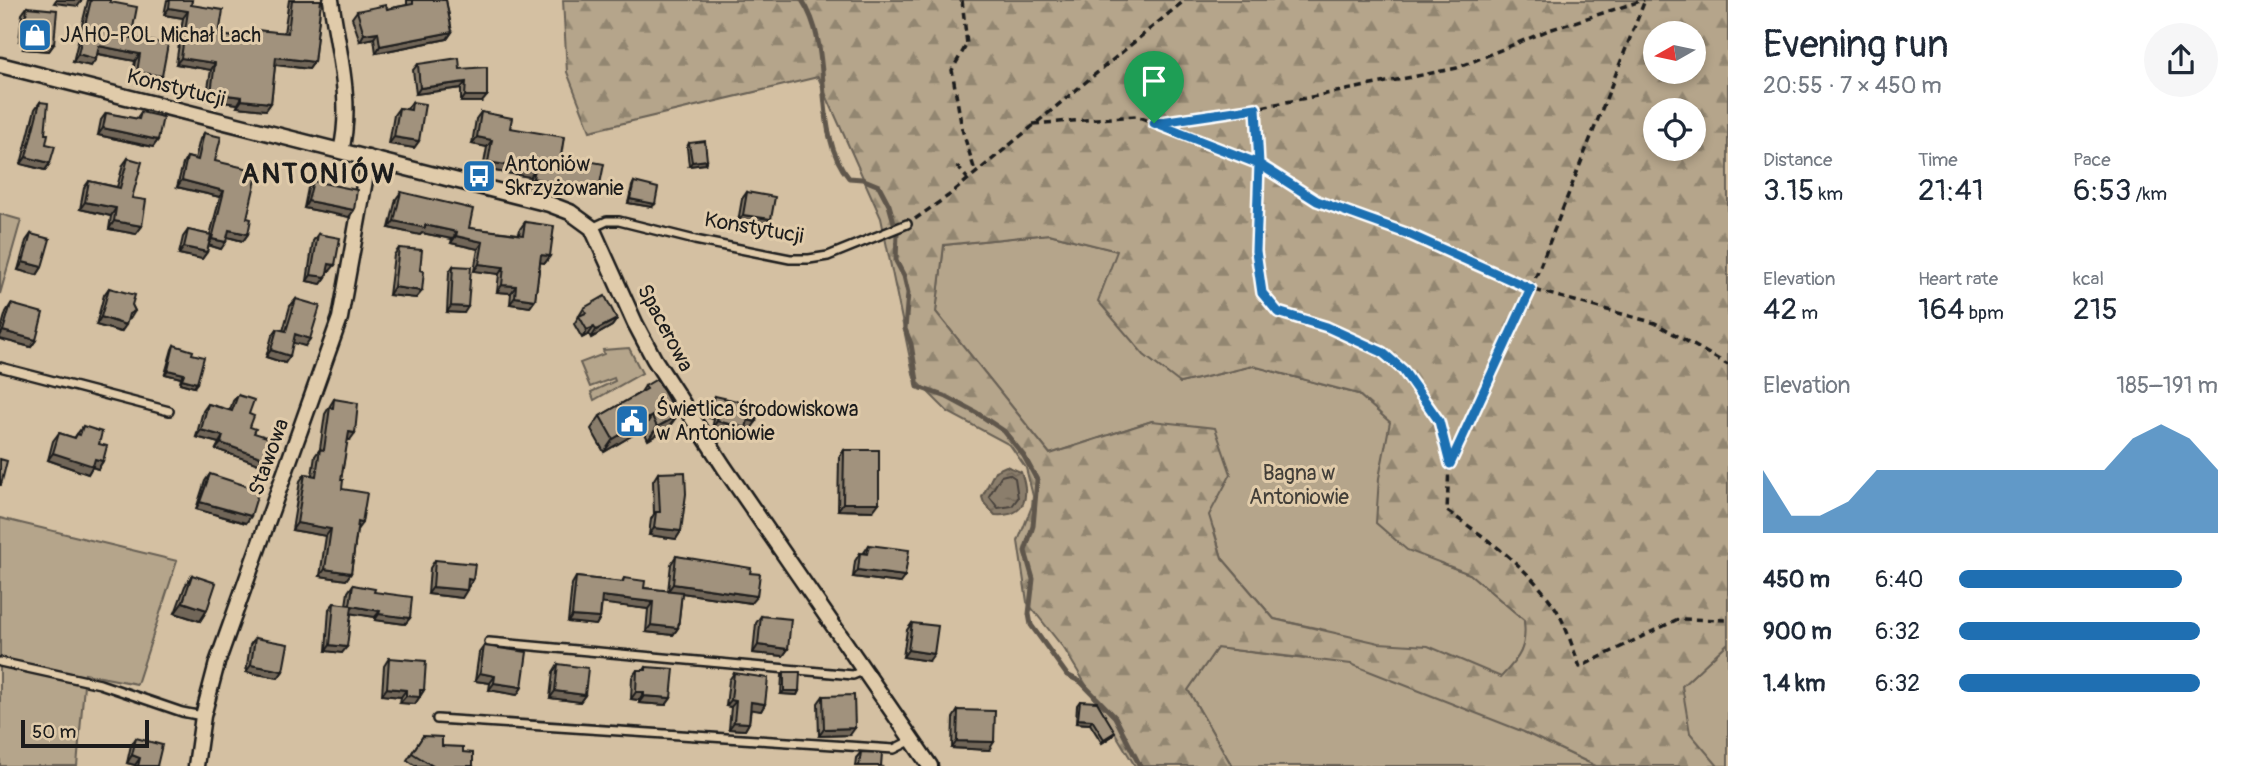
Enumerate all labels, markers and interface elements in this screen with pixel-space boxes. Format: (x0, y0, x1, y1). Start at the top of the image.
shop icon: JAHO-POL Michał Lach (16, 16, 54, 54)
north arrow (1643, 21, 1706, 84)
map controls (1643, 21, 1706, 161)
text: Evening run (1763, 21, 1949, 69)
place label: JAHO-POL Michał Lach (60, 22, 261, 49)
button: share (2144, 23, 2218, 97)
pin (1124, 51, 1184, 123)
icon: arrive (1135, 62, 1173, 100)
street label: Konstytucji (124, 63, 228, 113)
text: 20:55 · 7 × 450 m (1763, 71, 1942, 100)
button: locate (1643, 98, 1706, 161)
text: Distance (1763, 148, 1832, 172)
text: Time (1918, 148, 1958, 172)
text: Pace (2073, 148, 2111, 172)
place label: Antoniów Skrzyżowanie (504, 151, 624, 202)
district label: ANTONIÓW (241, 156, 397, 192)
bus stop icon: Antoniów Skrzyżowanie (460, 157, 498, 195)
text: 3.15 (1763, 172, 1814, 209)
text: 21:41 (1918, 172, 1984, 209)
text: 6:53 (2073, 172, 2131, 209)
text: km (1814, 182, 1843, 206)
text: /km (2131, 182, 2167, 206)
street label: Konstytucji (702, 206, 806, 250)
text: Elevation (1763, 267, 1835, 291)
text: Heart rate (1918, 267, 1998, 291)
text: kcal (2073, 267, 2104, 291)
street label: Spacerowa (631, 280, 699, 376)
text: 42 (1763, 291, 1797, 328)
text: 164 (1918, 291, 1965, 328)
text: 215 (2073, 291, 2118, 328)
text: m (1797, 301, 1818, 325)
text: bpm (1965, 301, 2004, 325)
text: Elevation (1763, 371, 1851, 400)
text: 185–191 m (2116, 371, 2218, 400)
place label: Świetlica środowiskowa w Antoniowie (656, 396, 859, 447)
public building icon: Świetlica środowiskowa w Antoniowie (613, 402, 651, 440)
street label: Stawowa (243, 415, 295, 499)
park label: Bagna w Antoniowie (1249, 460, 1350, 511)
text: 450 m (1763, 565, 1830, 594)
text: 6:40 (1875, 565, 1924, 594)
text: 900 m (1763, 617, 1832, 646)
text: 6:32 (1875, 617, 1920, 646)
text: 1.4 km (1763, 669, 1825, 698)
text: 6:32 (1875, 669, 1920, 698)
scale bar (21, 717, 149, 749)
text: 50 m (32, 720, 76, 744)

